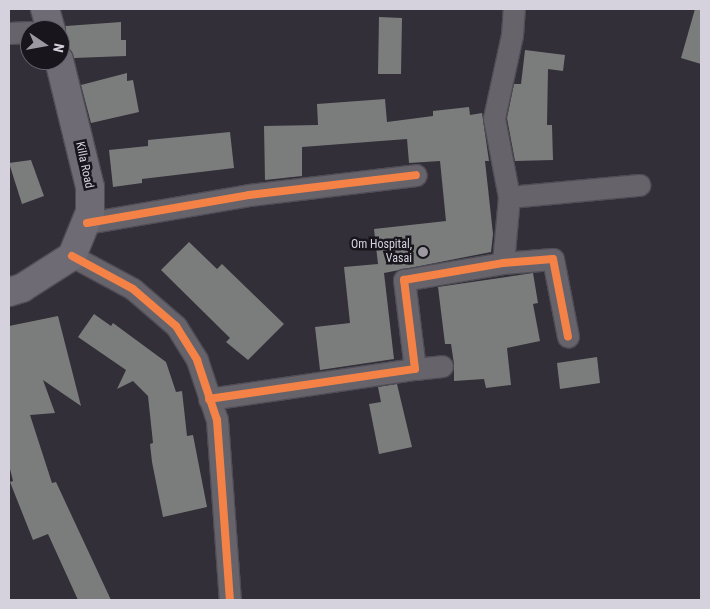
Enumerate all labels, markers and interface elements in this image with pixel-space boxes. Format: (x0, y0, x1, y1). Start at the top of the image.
north arrow (20, 20, 70, 70)
text: N (50, 42, 67, 54)
street label: Killa Road (72, 140, 96, 190)
place label: Om Hospital, Vasai (351, 238, 412, 266)
marker: Om Hospital, Vasai (416, 245, 430, 259)

